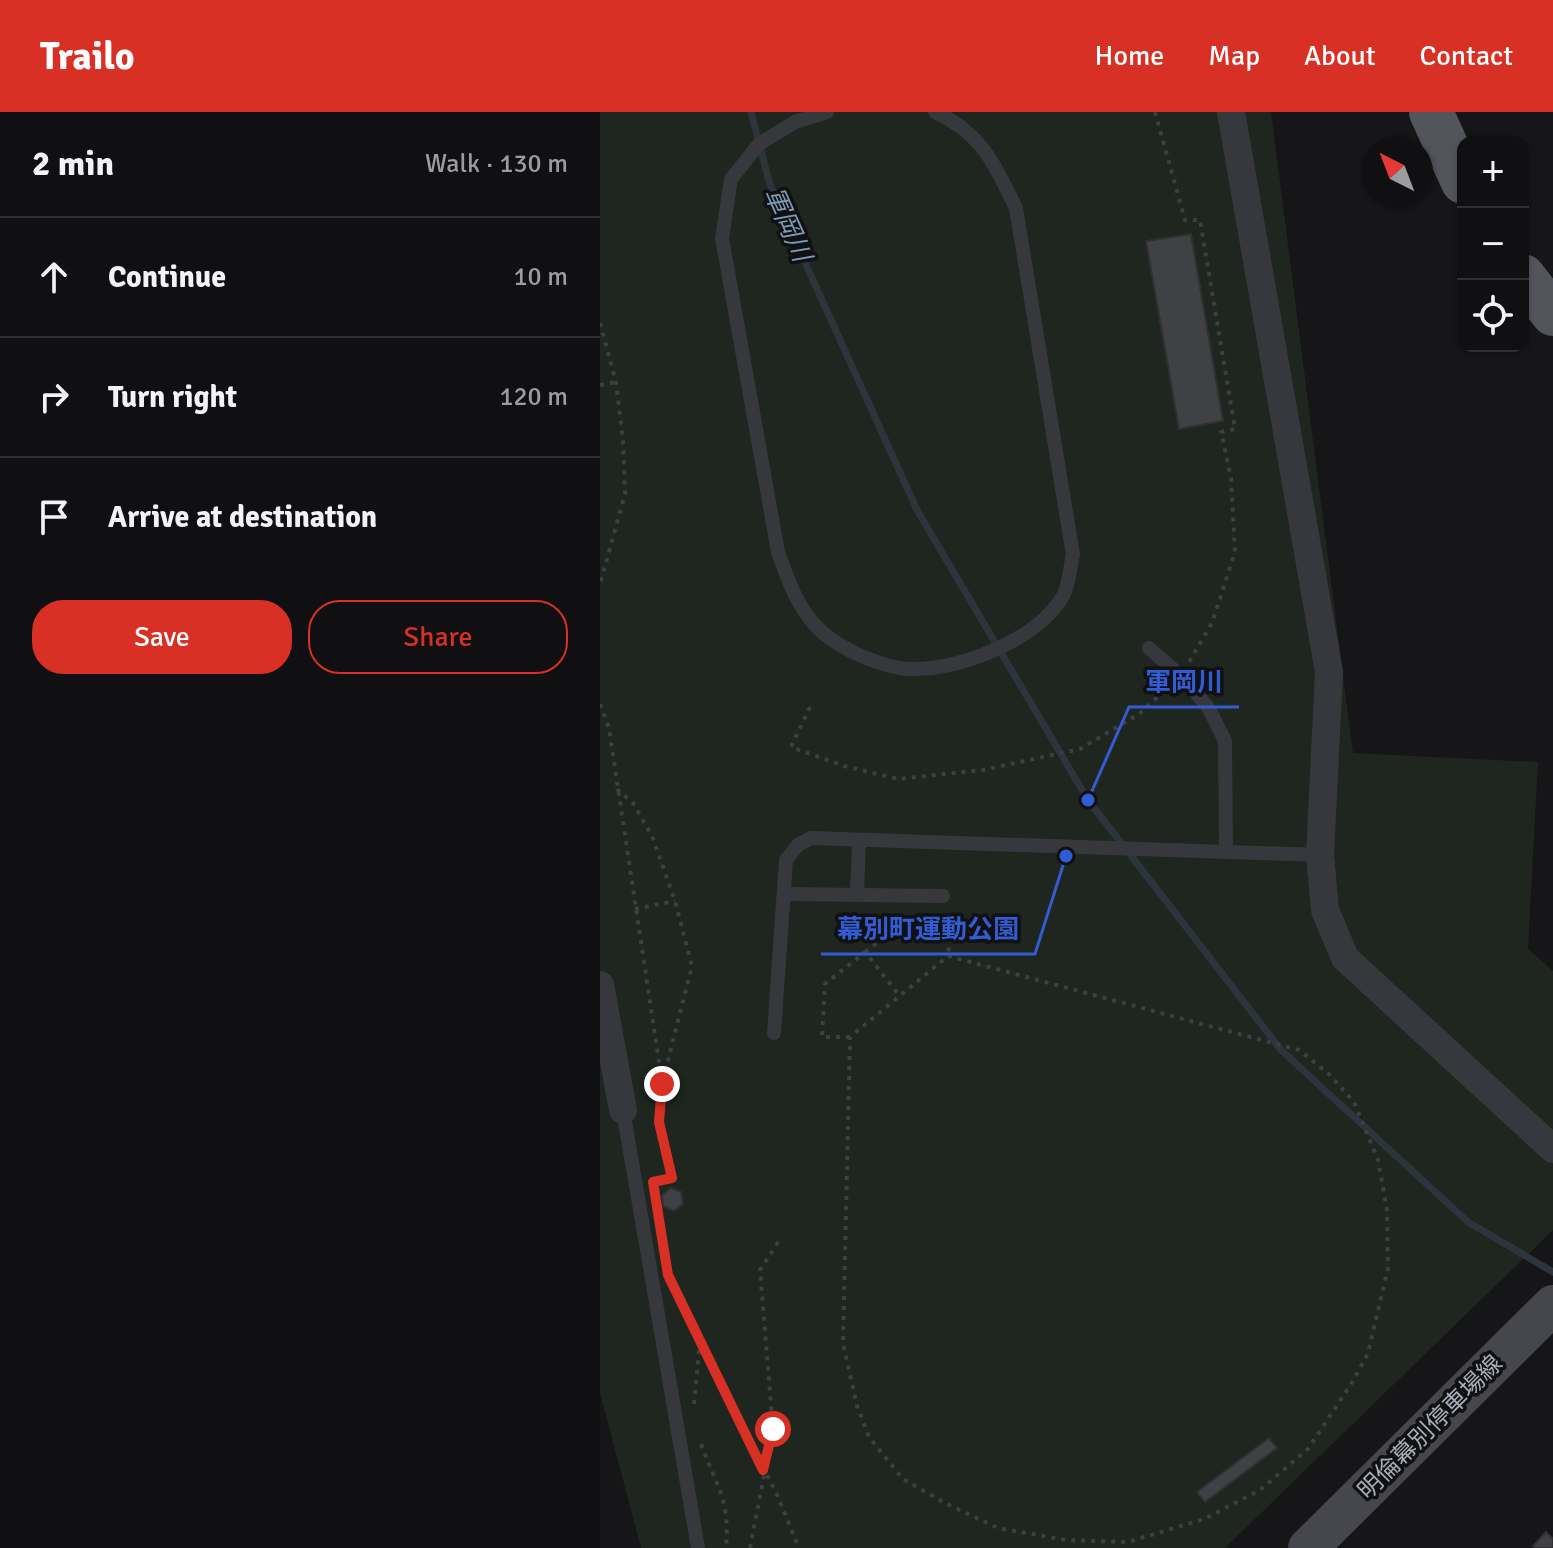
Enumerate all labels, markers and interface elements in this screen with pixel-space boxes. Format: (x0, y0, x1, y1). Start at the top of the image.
text: Trailo (40, 33, 135, 80)
text: Home (1095, 39, 1164, 73)
text: Map (1208, 39, 1260, 73)
text: About (1304, 39, 1376, 73)
text: Contact (1420, 39, 1513, 73)
north arrow (1361, 136, 1433, 208)
map controls (1457, 136, 1529, 352)
button: + (1457, 136, 1529, 208)
text: 2 min (32, 143, 114, 185)
text: Walk · 130 m (425, 148, 568, 180)
water label: 軍岡川 (757, 182, 819, 269)
button: − (1457, 208, 1529, 280)
icon: ahead (32, 255, 76, 299)
text: Continue (108, 259, 226, 296)
text: 10 m (513, 261, 568, 293)
button: locate (1457, 280, 1529, 352)
icon: right (32, 375, 76, 419)
text: Turn right (108, 379, 237, 416)
text: 120 m (499, 381, 568, 413)
icon: arrive (32, 495, 76, 539)
text: Arrive at destination (108, 499, 377, 536)
button: Save (32, 600, 292, 674)
button: Share (308, 600, 568, 674)
callout: 軍岡川 (1129, 657, 1239, 707)
text: 軍岡川 (1145, 667, 1223, 699)
callout: 幕別町運動公園 (821, 904, 1035, 954)
text: 幕別町運動公園 (837, 914, 1019, 946)
route end (644, 1066, 680, 1102)
street label: 明倫幕別停車場線 (1352, 1349, 1508, 1505)
route start (755, 1411, 791, 1447)

